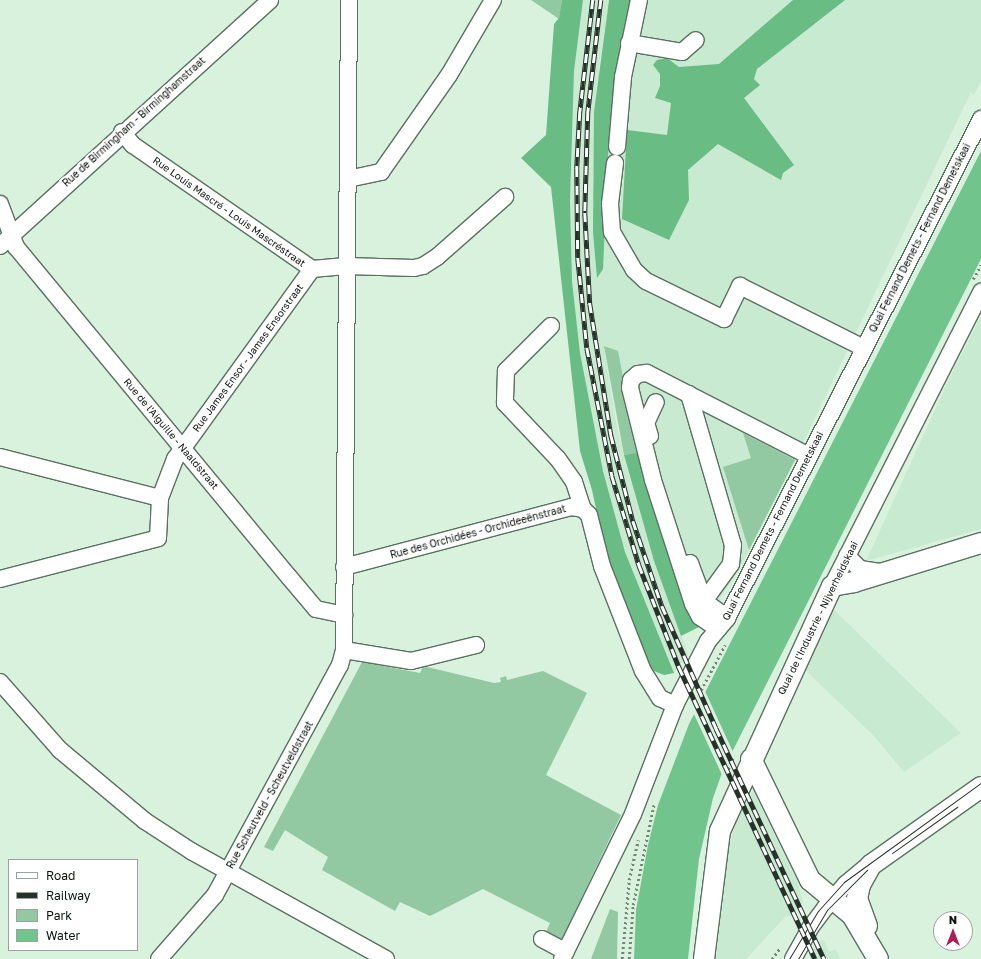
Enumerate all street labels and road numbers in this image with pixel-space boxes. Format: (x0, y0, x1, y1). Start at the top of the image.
street label: Rue de Birmingham - Birminghamstraat (60, 55, 208, 189)
street label: Quai Fernand Demets - Fernand Demetskaai (867, 142, 973, 334)
street label: Rue Louis Mascré - Louis Mascréstraat (150, 154, 308, 270)
street label: Rue James Ensor - James Ensorstraat (190, 282, 306, 434)
street label: Rue de l'Aiguille - Naaldstraat (121, 376, 221, 492)
street label: Quai Fernand Demets - Fernand Demetskaai (720, 430, 826, 622)
street label: Rue des Orchidées - Orchideeënstraat (389, 503, 567, 561)
street label: Quai de l'Industrie - Nijverheidskaai (775, 539, 861, 697)
street label: Rue Scheutveld - Scheutveldstraat (224, 719, 316, 871)

